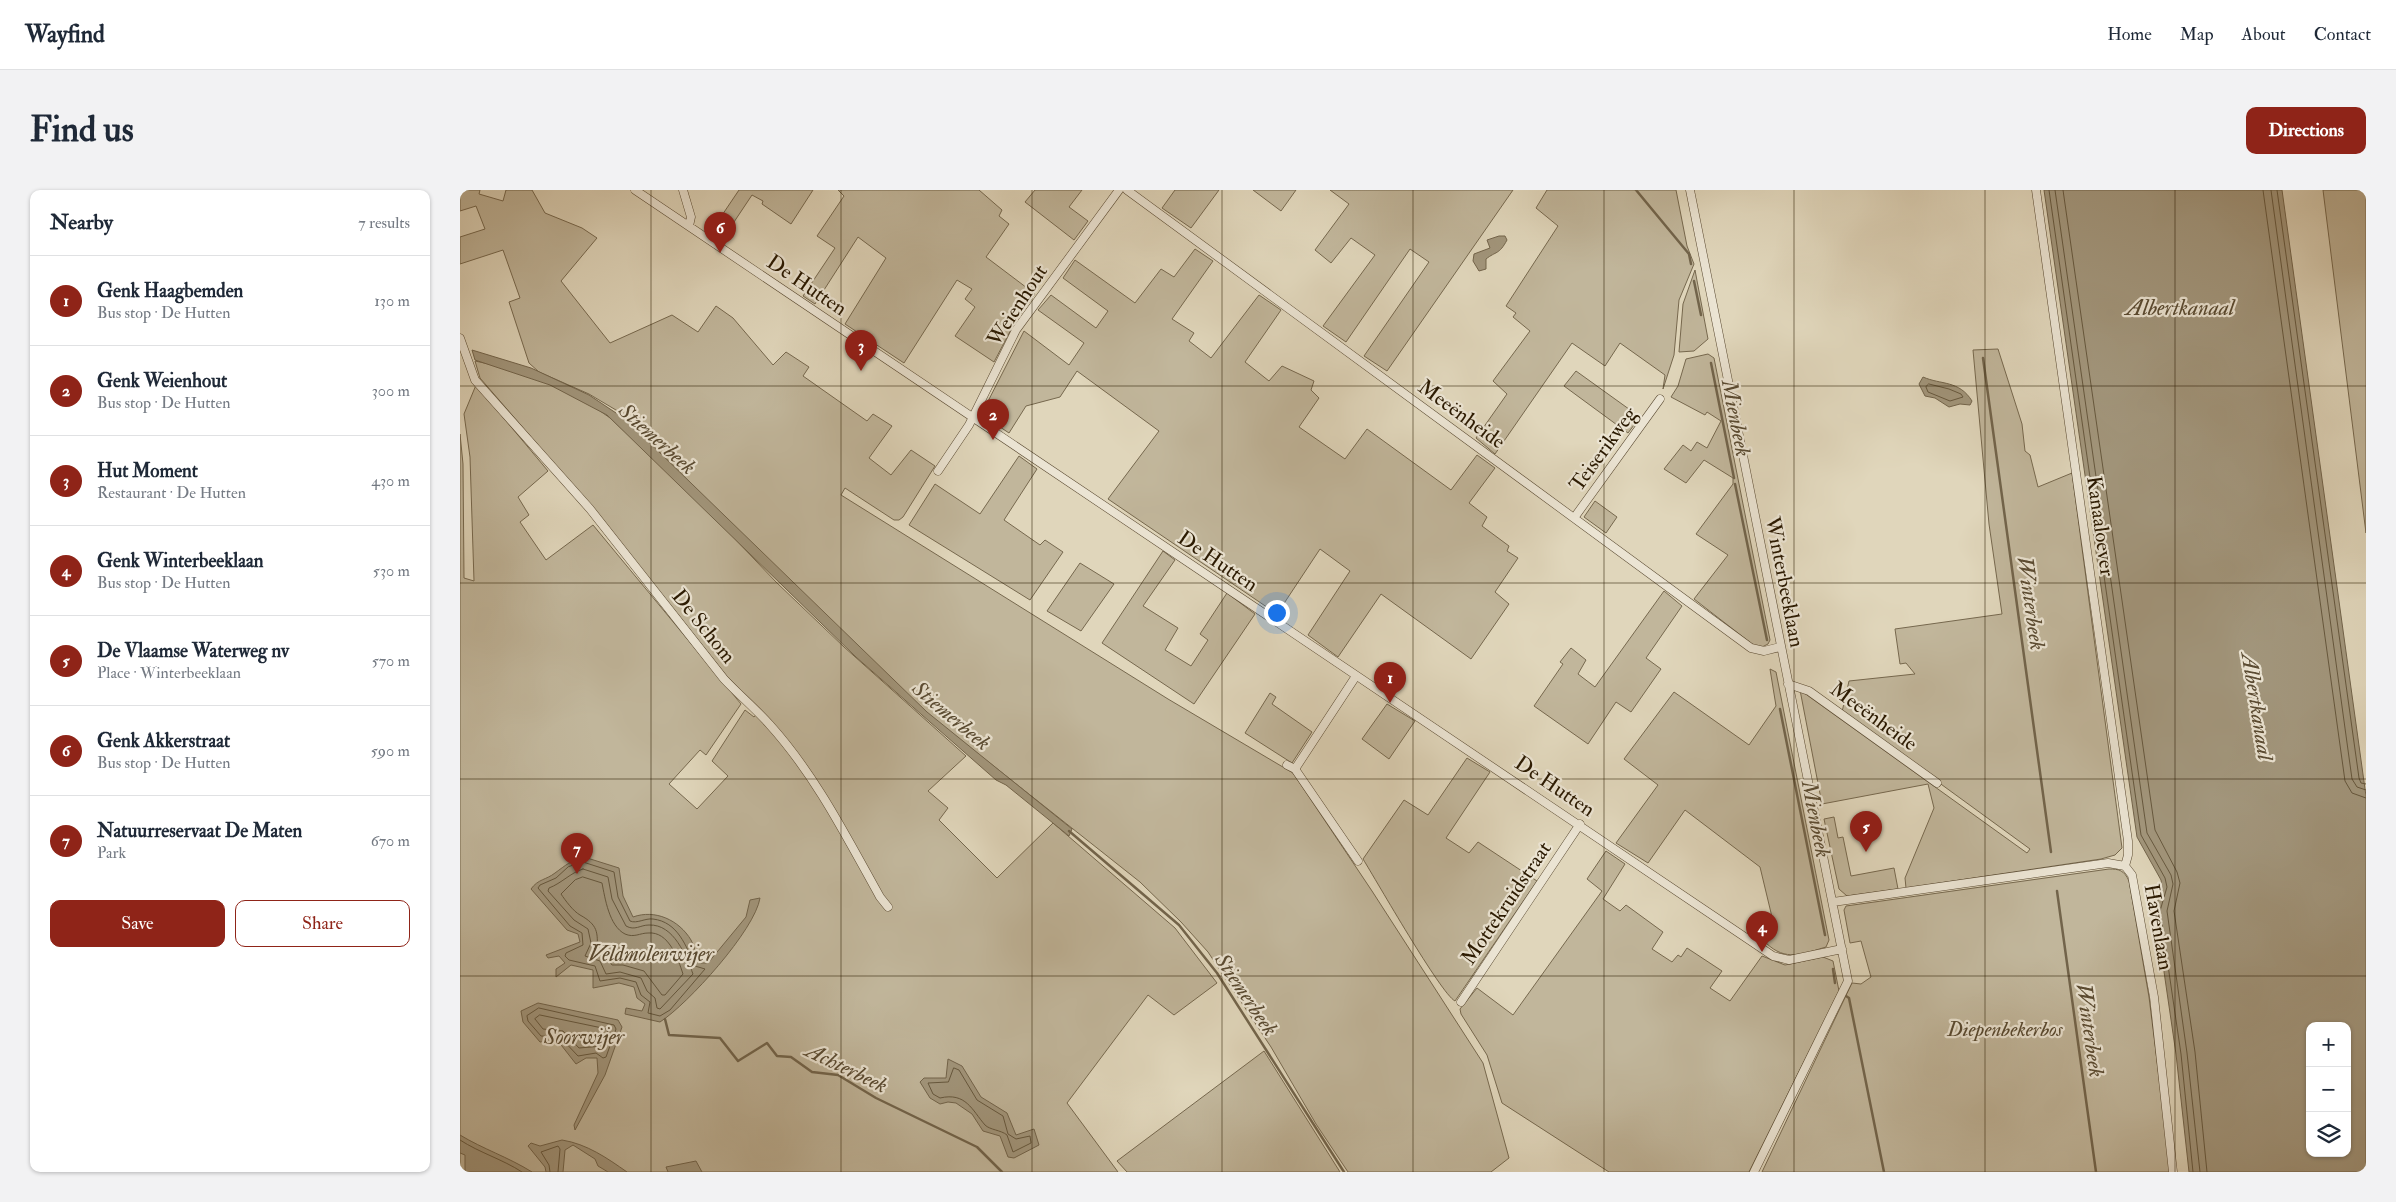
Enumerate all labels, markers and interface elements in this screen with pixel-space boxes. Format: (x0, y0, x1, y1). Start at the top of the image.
text: Wayfind (25, 19, 105, 50)
text: Home (2107, 23, 2152, 46)
text: Map (2180, 23, 2214, 46)
text: About (2242, 23, 2286, 46)
text: Contact (2314, 23, 2371, 46)
button: Directions (2246, 107, 2366, 154)
text: Find us (30, 108, 134, 152)
text: Nearby (50, 209, 113, 236)
pin: 6 (704, 212, 736, 253)
text: 7 results (358, 213, 410, 233)
street label: De Hutten (761, 249, 852, 322)
street label: Weienhout (980, 259, 1054, 352)
text: Genk Haagbemden (97, 279, 243, 303)
text: 1 (63, 291, 69, 311)
text: 130 m (374, 291, 410, 311)
water label: Albertkanaal (2124, 294, 2236, 322)
text: Bus stop · De Hutten (97, 303, 230, 323)
pin: 3 (845, 330, 877, 371)
text: Genk Weienhout (97, 369, 227, 393)
street label: Meeënheide (1413, 374, 1511, 455)
water label: Mienbeek (1714, 375, 1757, 459)
text: 2 (62, 381, 70, 401)
text: 300 m (372, 381, 410, 401)
text: Bus stop · De Hutten (97, 393, 230, 413)
water label: Stiemerbeek (612, 396, 702, 481)
pin: 2 (977, 399, 1009, 440)
street label: Teiserikweg (1564, 401, 1644, 497)
text: Hut Moment (97, 459, 198, 483)
text: 3 (63, 471, 69, 491)
text: 430 m (371, 471, 410, 491)
street label: Kanaaloever (2080, 474, 2121, 578)
text: Restaurant · De Hutten (97, 483, 246, 503)
street label: Winterbeeklaan (1758, 514, 1810, 650)
street label: De Hutten (1172, 525, 1263, 598)
text: Genk Winterbeeklaan (97, 549, 264, 573)
water label: Winterbeek (2011, 554, 2051, 652)
text: 4 (62, 561, 70, 581)
text: 530 m (373, 561, 410, 581)
text: Bus stop · De Hutten (97, 573, 230, 593)
street label: De Schom (665, 584, 742, 669)
your location (1264, 600, 1290, 626)
text: De Vlaamse Waterweg nv (97, 639, 289, 663)
water label: Albertkanaal (2234, 648, 2280, 764)
text: 5 (62, 651, 70, 671)
text: 570 m (372, 651, 410, 671)
pin: 1 (1374, 662, 1406, 703)
text: Place · Winterbeeklaan (97, 663, 241, 683)
water label: Stiemerbeek (905, 674, 996, 757)
street label: Meeënheide (1825, 676, 1923, 757)
text: Genk Akkerstraat (97, 729, 230, 753)
text: 6 (62, 741, 70, 761)
text: 590 m (371, 741, 410, 761)
street label: De Hutten (1509, 750, 1600, 823)
text: Bus stop · De Hutten (97, 753, 230, 773)
water label: Mienbeek (1794, 776, 1837, 860)
pin: 5 (1850, 811, 1882, 852)
text: Natuurreservaat De Maten (97, 819, 302, 843)
text: 7 (62, 831, 70, 851)
text: 670 m (371, 831, 410, 851)
pin: 7 (561, 833, 593, 874)
street label: Mottekruidstraat (1455, 836, 1558, 970)
text: Park (97, 843, 126, 863)
street label: Havenlaan (2138, 882, 2179, 973)
button: Save (50, 900, 225, 947)
button: Share (235, 900, 410, 947)
pin: 4 (1746, 911, 1778, 952)
water label: Veldmolenwijer (588, 940, 715, 968)
water label: Stiemerbeek (1208, 947, 1284, 1041)
water label: Winterbeek (2070, 981, 2110, 1079)
park label: Diepenbekerbos (1946, 1016, 2064, 1043)
map controls (2306, 1022, 2351, 1157)
button: + (2306, 1022, 2351, 1067)
water label: Soorwijer (543, 1023, 626, 1051)
water label: Achterbeek (799, 1035, 892, 1100)
button: − (2306, 1067, 2351, 1112)
button: layers (2306, 1112, 2351, 1157)

